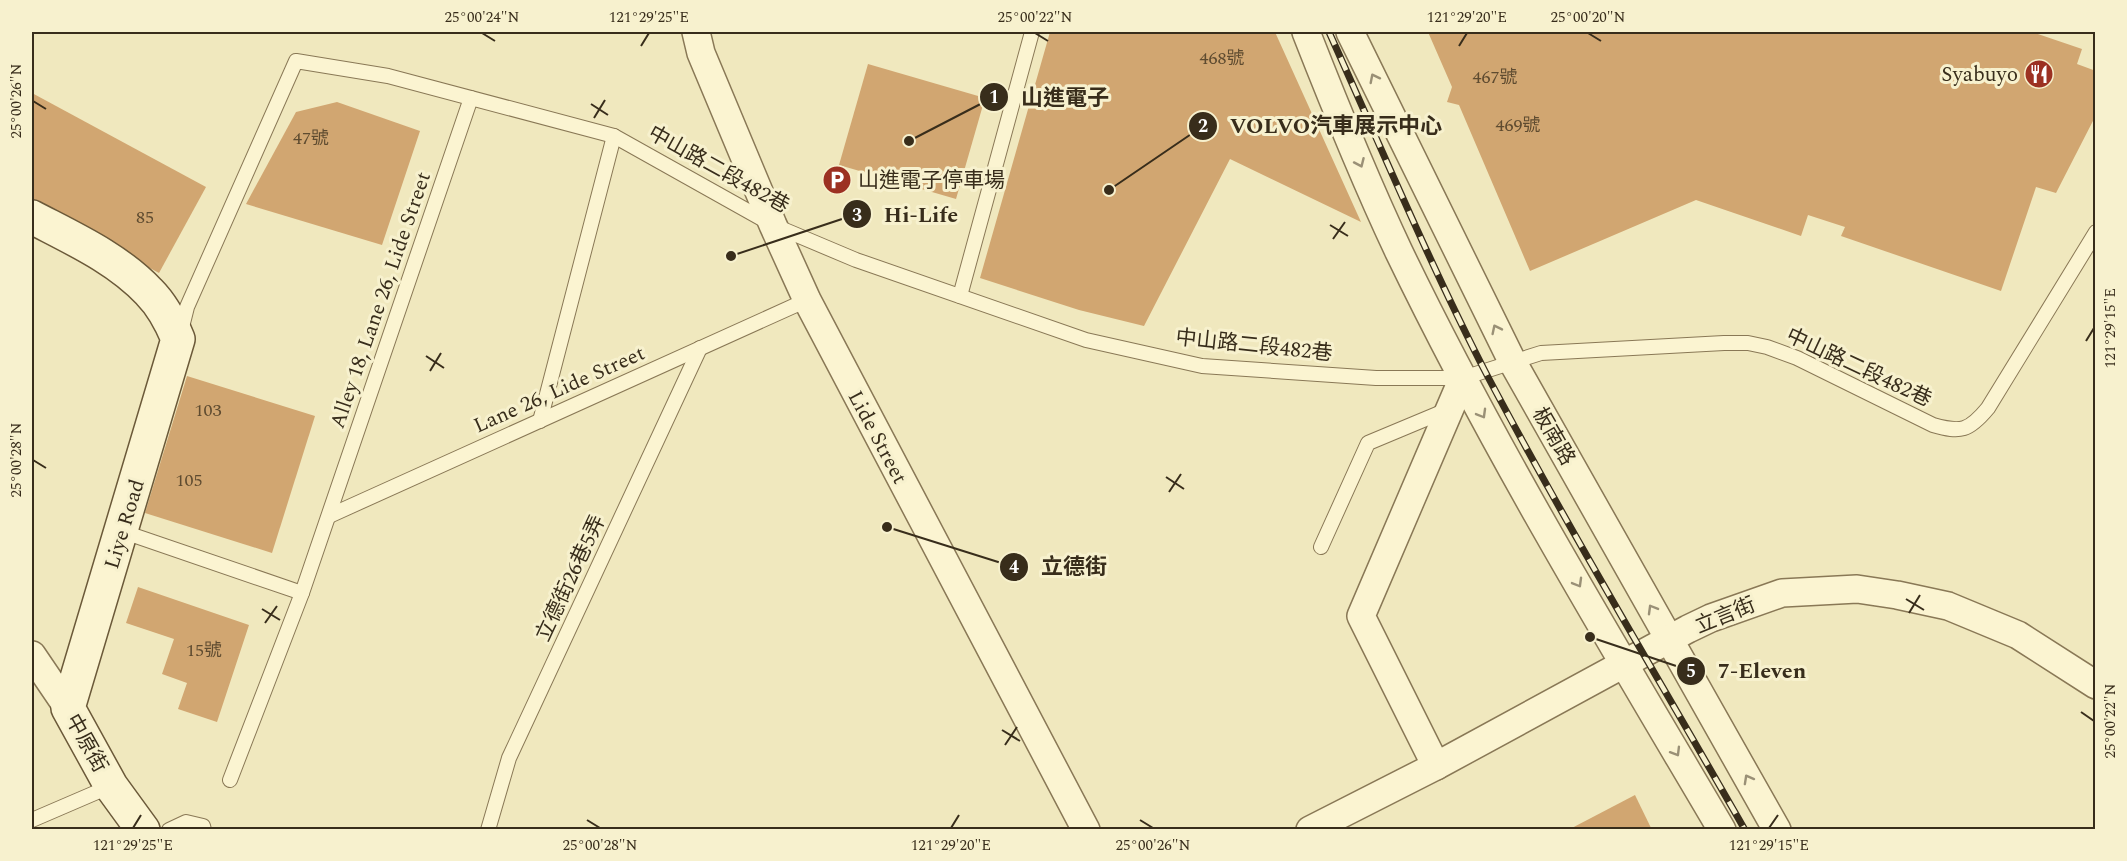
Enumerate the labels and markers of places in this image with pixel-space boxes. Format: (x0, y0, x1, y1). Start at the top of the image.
restaurant icon: Syabuyo (2023, 58, 2055, 90)
place label: Syabuyo (1941, 59, 2018, 91)
callout: 山進電子 (979, 77, 1121, 117)
callout: VOLVO汽車展示中心 (1188, 106, 1454, 146)
parking icon: 山進電子停車場 (821, 164, 853, 196)
place label: 山進電子停車場 (858, 165, 1005, 197)
callout: Hi-Life (842, 194, 970, 234)
callout: 立德街 (999, 547, 1119, 587)
callout: 7-Eleven (1676, 651, 1818, 691)

